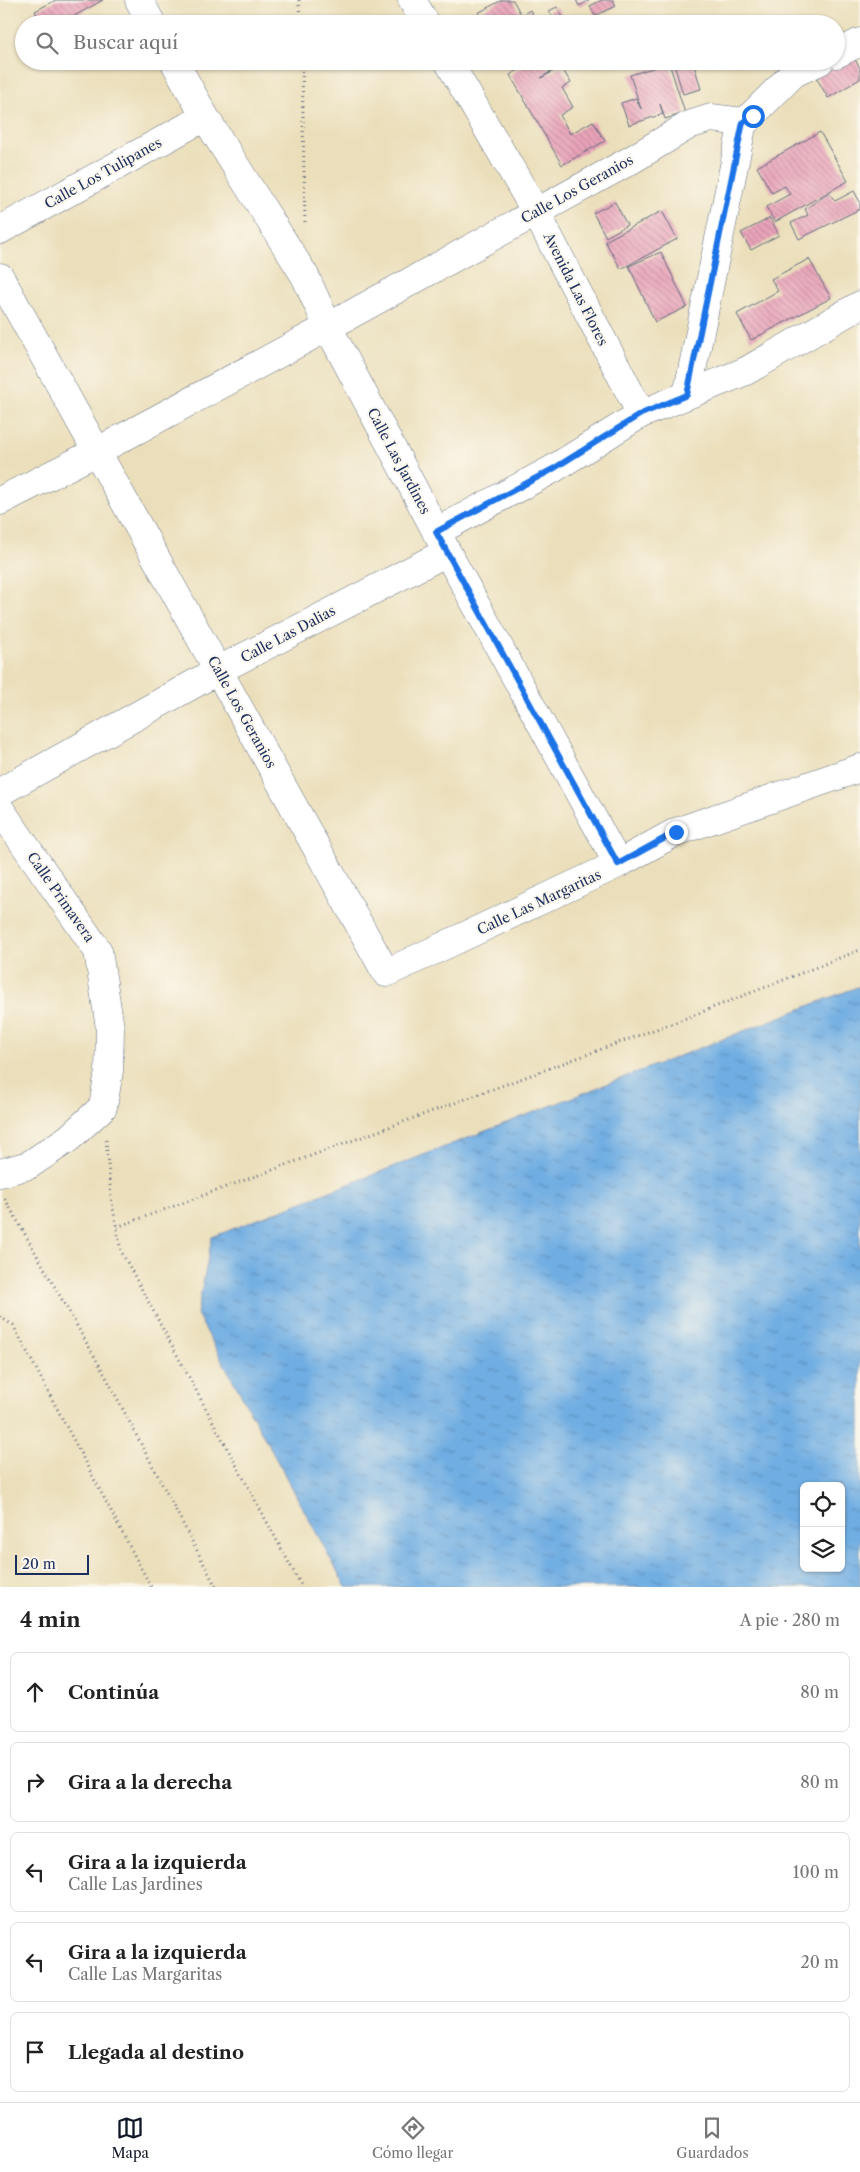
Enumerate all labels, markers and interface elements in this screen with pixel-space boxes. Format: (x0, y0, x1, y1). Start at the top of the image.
search box (15, 15, 845, 70)
icon: search (33, 29, 61, 57)
text: Buscar aquí (73, 31, 178, 54)
route start (742, 105, 765, 128)
street label: Calle Los Tulipanes (41, 133, 165, 213)
street label: Calle Los Geranios (518, 151, 636, 227)
street label: Avenida Las Flores (539, 228, 612, 349)
street label: Calle Las Jardines (363, 405, 435, 517)
street label: Calle Las Dalias (237, 601, 339, 667)
street label: Calle Los Geranios (204, 653, 280, 771)
route end (665, 821, 688, 844)
street label: Calle Primavera (23, 849, 99, 946)
street label: Calle Las Margaritas (474, 865, 604, 939)
map controls (800, 1482, 845, 1572)
button: locate (800, 1482, 845, 1527)
button: layers (800, 1527, 845, 1572)
scale bar (15, 1552, 89, 1575)
text: 20 m (22, 1555, 56, 1573)
text: 4 min (20, 1607, 81, 1632)
text: A pie · 280 m (740, 1610, 840, 1630)
icon: ahead (21, 1678, 49, 1706)
text: Continúa (68, 1681, 159, 1704)
text: 80 m (800, 1682, 839, 1702)
icon: right (21, 1768, 49, 1796)
text: Gira a la derecha (68, 1771, 232, 1794)
text: 80 m (800, 1772, 839, 1792)
text: Gira a la izquierda (68, 1851, 247, 1874)
icon: left (21, 1858, 49, 1886)
text: 100 m (793, 1862, 839, 1882)
text: Calle Las Jardines (68, 1874, 203, 1894)
text: Gira a la izquierda (68, 1941, 247, 1964)
icon: left (21, 1948, 49, 1976)
text: 20 m (800, 1952, 839, 1972)
text: Calle Las Margaritas (68, 1964, 222, 1984)
icon: arrive (21, 2038, 49, 2066)
text: Llegada al destino (68, 2041, 244, 2064)
tab: Mapa (111, 2114, 149, 2162)
tab: Cómo llegar (372, 2114, 453, 2162)
tab: Guardados (676, 2114, 748, 2162)

